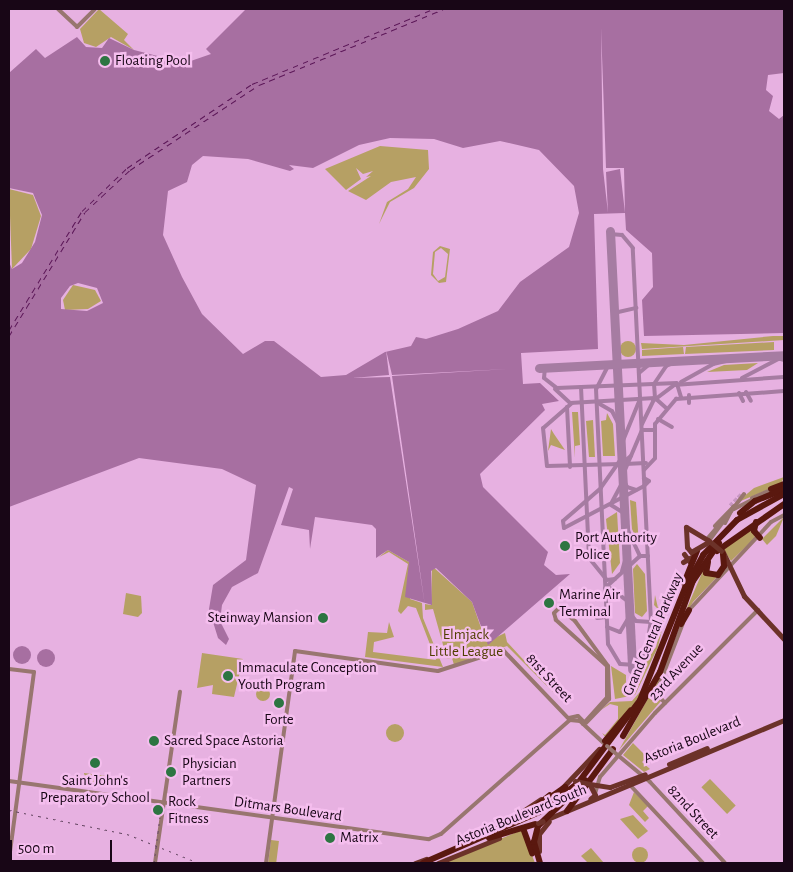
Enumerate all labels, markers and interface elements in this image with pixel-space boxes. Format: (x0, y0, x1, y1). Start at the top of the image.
place label: Floating Pool (115, 52, 191, 70)
marker: Floating Pool (99, 55, 111, 67)
place label: Port Authority Police (575, 528, 657, 563)
marker: Port Authority Police (559, 540, 571, 552)
street label: Grand Central Parkway (619, 570, 687, 698)
place label: Marine Air Terminal (559, 585, 620, 620)
marker: Marine Air Terminal (543, 597, 555, 609)
place label: Steinway Mansion (208, 609, 313, 627)
marker: Steinway Mansion (317, 612, 329, 624)
park label: Elmjack Little League (429, 625, 503, 660)
street label: 23rd Avenue (645, 640, 707, 704)
street label: 81st Street (522, 650, 576, 706)
place label: Immaculate Conception Youth Program (238, 658, 377, 693)
marker: Immaculate Conception Youth Program (222, 670, 234, 682)
marker: Forte (273, 697, 285, 709)
place label: Forte (264, 711, 294, 729)
street label: Astoria Boulevard (641, 712, 743, 768)
place label: Sacred Space Astoria (164, 732, 284, 750)
marker: Sacred Space Astoria (148, 735, 160, 747)
place label: Physician Partners (182, 754, 237, 789)
marker: Saint John's Preparatory School (89, 757, 101, 769)
marker: Physician Partners (164, 765, 178, 779)
place label: Saint John's Preparatory School (40, 771, 150, 806)
street label: Astoria Boulevard South (453, 780, 589, 850)
street label: 82nd Street (663, 781, 723, 843)
place label: Rock Fitness (168, 792, 209, 827)
street label: Ditmars Boulevard (233, 793, 343, 825)
marker: Rock Fitness (152, 804, 164, 816)
place label: Matrix (340, 829, 378, 847)
scale bar (12, 830, 115, 862)
marker: Matrix (324, 832, 336, 844)
text: 500 m (18, 841, 55, 856)

